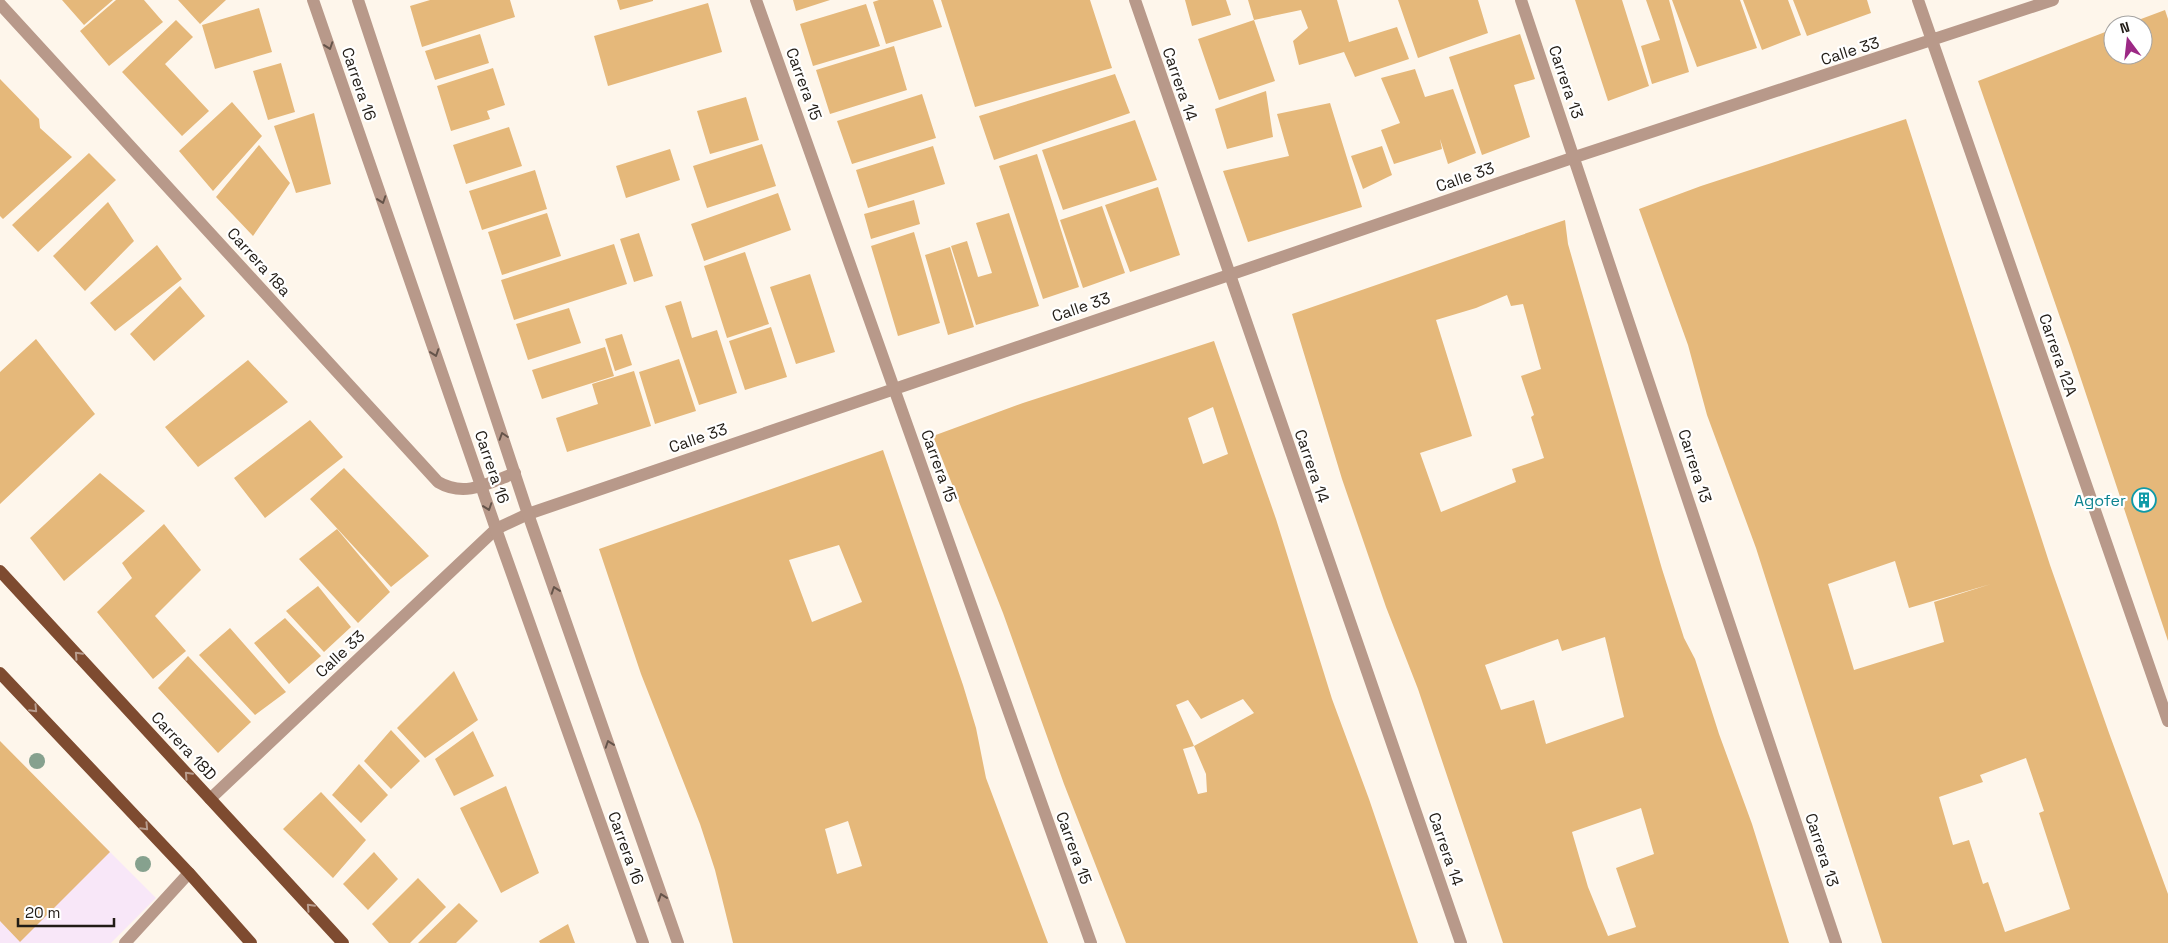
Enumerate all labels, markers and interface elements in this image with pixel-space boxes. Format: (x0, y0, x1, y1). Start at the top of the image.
north arrow (2103, 15, 2153, 65)
text: N (2118, 18, 2132, 37)
street label: Calle 33 (1818, 32, 1882, 70)
one-way arrow (323, 41, 333, 50)
street label: Carrera 13 (1544, 43, 1588, 121)
street label: Carrera 14 (1158, 44, 1202, 124)
street label: Carrera 16 (337, 45, 381, 123)
street label: Carrera 15 (781, 45, 827, 123)
street label: Calle 33 (1433, 157, 1497, 197)
one-way arrow (376, 195, 386, 203)
street label: Carrera 18a (223, 223, 295, 301)
street label: Calle 33 (1049, 287, 1113, 327)
street label: Carrera 12A (2034, 311, 2082, 399)
one-way arrow (429, 348, 439, 357)
street label: Calle 33 (666, 418, 730, 458)
street label: Carrera 14 (1290, 426, 1334, 506)
street label: Carrera 15 (916, 427, 962, 505)
street label: Carrera 13 (1673, 427, 1717, 505)
street label: Carrera 16 (470, 428, 514, 506)
one-way arrow (499, 432, 509, 441)
building icon: Agofer (2131, 487, 2157, 513)
place label: Agofer (2074, 490, 2126, 511)
one-way arrow (482, 502, 492, 510)
one-way arrow (551, 586, 561, 595)
street label: Calle 33 (311, 626, 369, 682)
one-way arrow (75, 652, 84, 661)
one-way arrow (28, 703, 37, 712)
street label: Carrera 18D (147, 707, 221, 785)
one-way arrow (604, 740, 614, 748)
one-way arrow (185, 771, 194, 780)
street label: Carrera 16 (603, 809, 649, 887)
street label: Carrera 15 (1051, 809, 1097, 887)
street label: Carrera 14 (1424, 809, 1468, 889)
street label: Carrera 13 (1800, 811, 1844, 889)
one-way arrow (139, 821, 148, 830)
one-way arrow (658, 893, 668, 902)
scale bar (18, 896, 114, 928)
text: 20 m (25, 903, 60, 922)
one-way arrow (307, 904, 316, 913)

